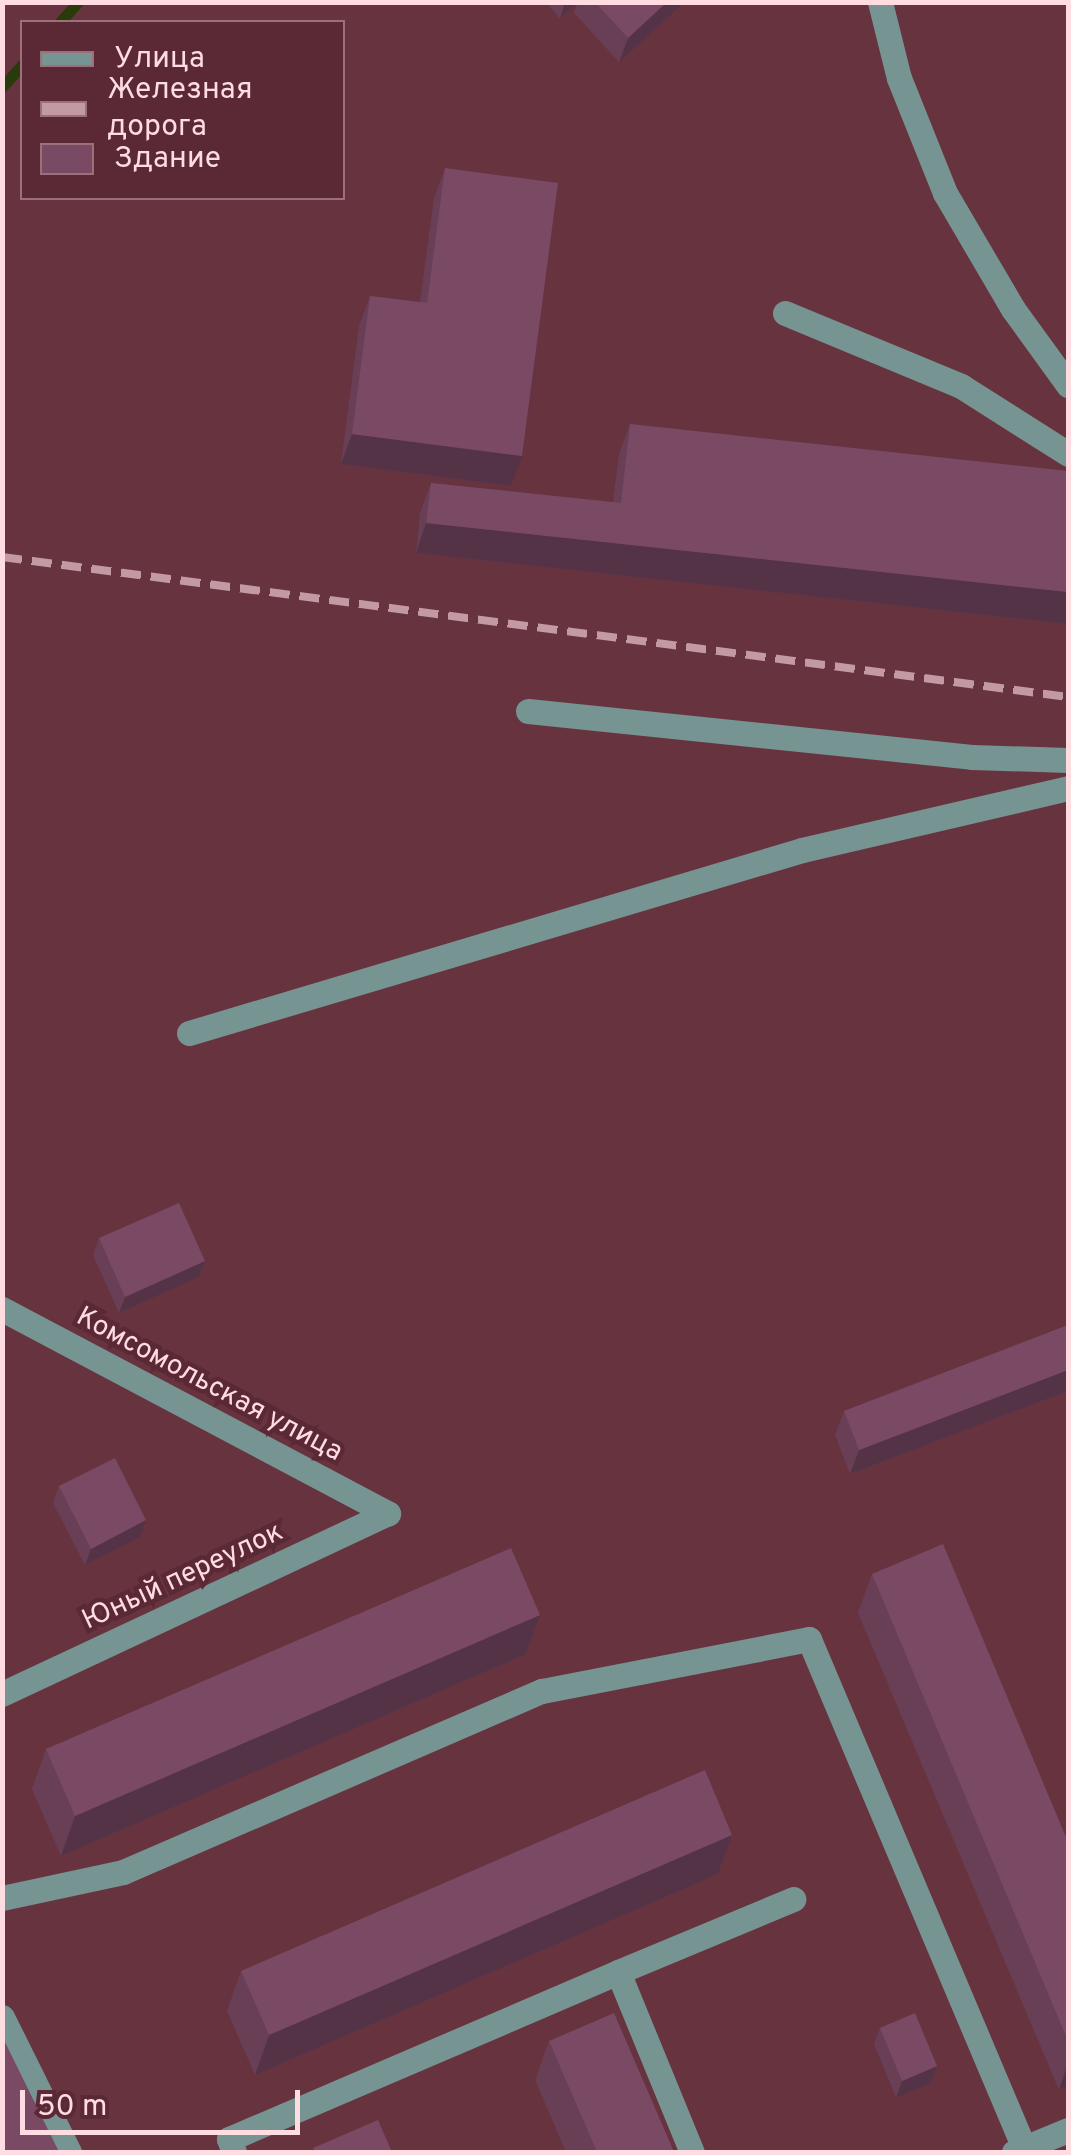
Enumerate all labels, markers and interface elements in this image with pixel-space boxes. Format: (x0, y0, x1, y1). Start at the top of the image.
legend (20, 20, 345, 200)
text: Улица (114, 41, 205, 78)
text: Железная дорога (107, 72, 253, 146)
text: Здание (114, 141, 221, 178)
street label: Комсомольская улица (70, 1300, 348, 1470)
street label: Юный переулок (77, 1516, 289, 1638)
scale bar (25, 2070, 305, 2132)
text: 50 m (37, 2089, 107, 2126)

